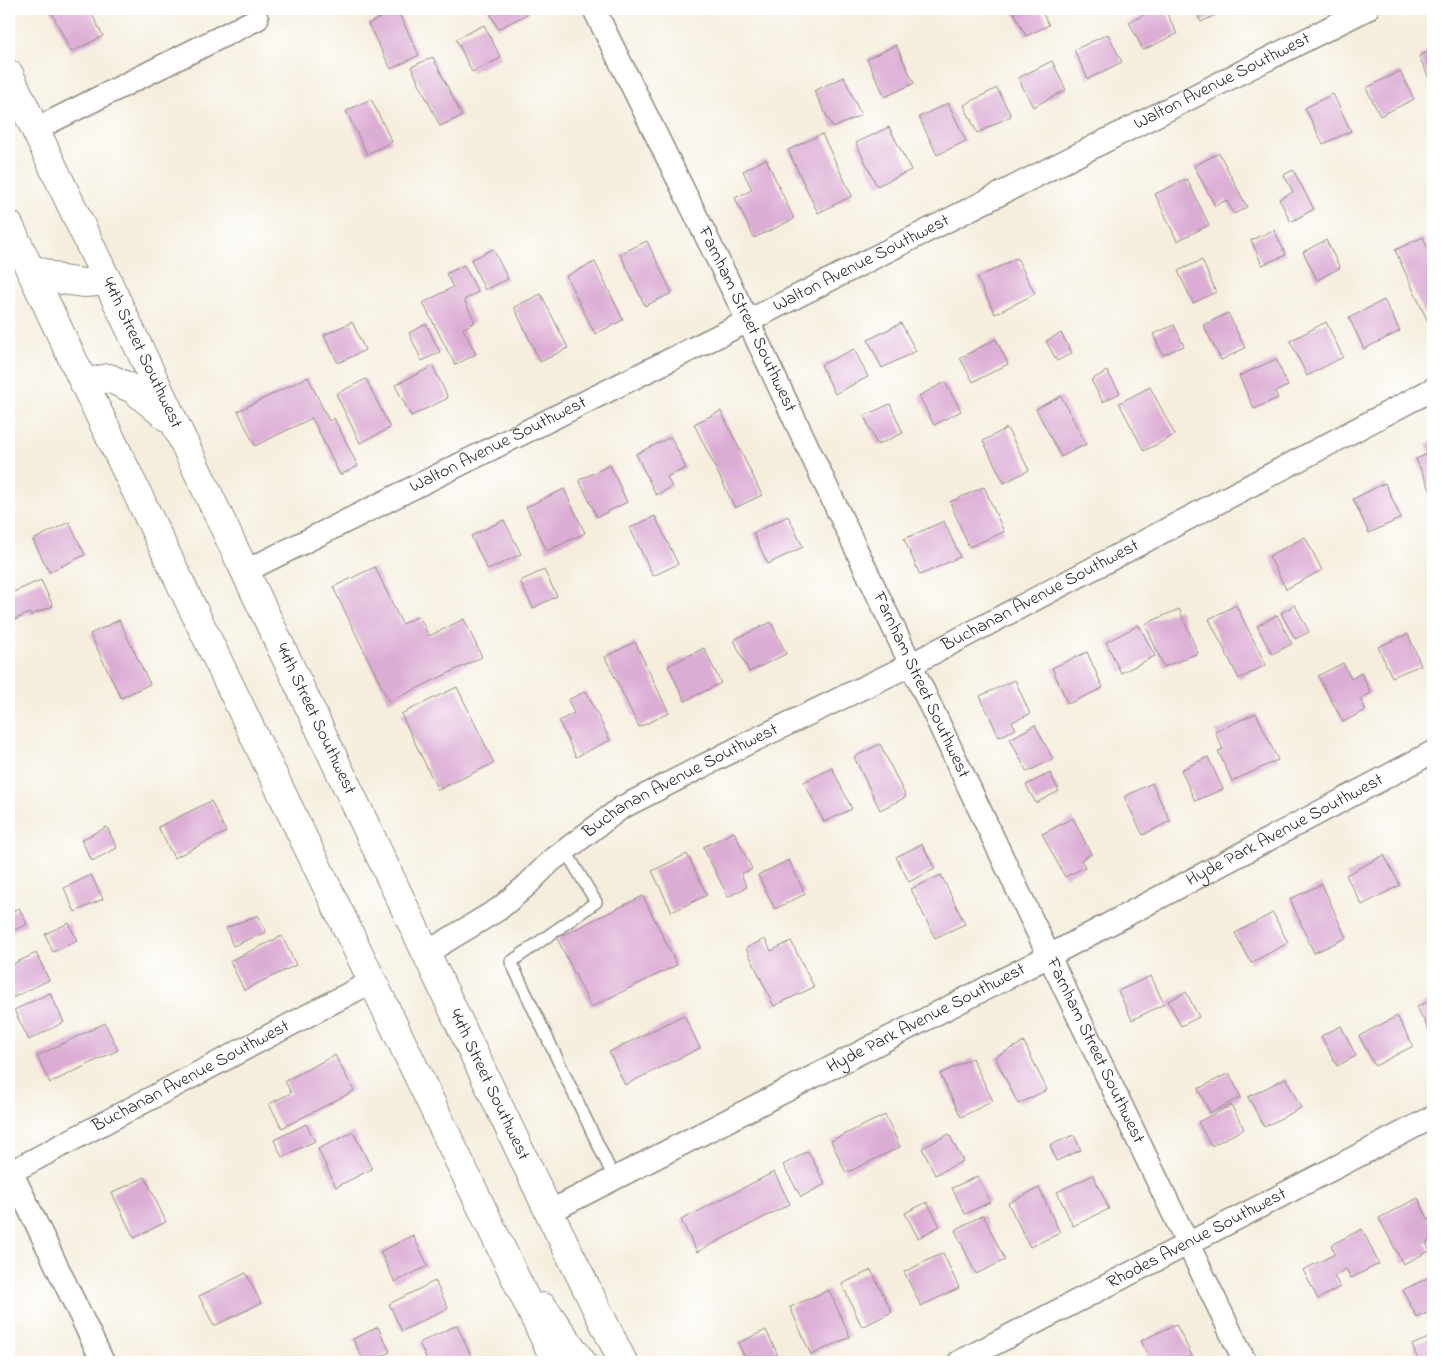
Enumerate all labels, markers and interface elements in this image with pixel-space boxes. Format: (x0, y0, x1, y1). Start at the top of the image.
street label: Walton Avenue Southwest (1129, 26, 1315, 137)
street label: Walton Avenue Southwest (769, 208, 954, 319)
street label: Farnham Street Southwest (690, 221, 803, 417)
street label: 44th Street Southwest (94, 273, 189, 433)
street label: Walton Avenue Southwest (405, 390, 591, 500)
street label: Buchanan Avenue Southwest (936, 533, 1144, 659)
street label: Farnham Street Southwest (865, 587, 976, 783)
street label: 44th Street Southwest (268, 639, 362, 799)
street label: Buchanan Avenue Southwest (577, 717, 783, 846)
street label: Hyde Park Avenue Southwest (1182, 767, 1388, 894)
street label: Farnham Street Southwest (1038, 953, 1151, 1148)
street label: Hyde Park Avenue Southwest (823, 957, 1030, 1080)
street label: 44th Street Southwest (442, 1005, 536, 1165)
street label: Buchanan Avenue Southwest (87, 1014, 295, 1140)
street label: Rhodes Avenue Southwest (1103, 1182, 1291, 1296)

